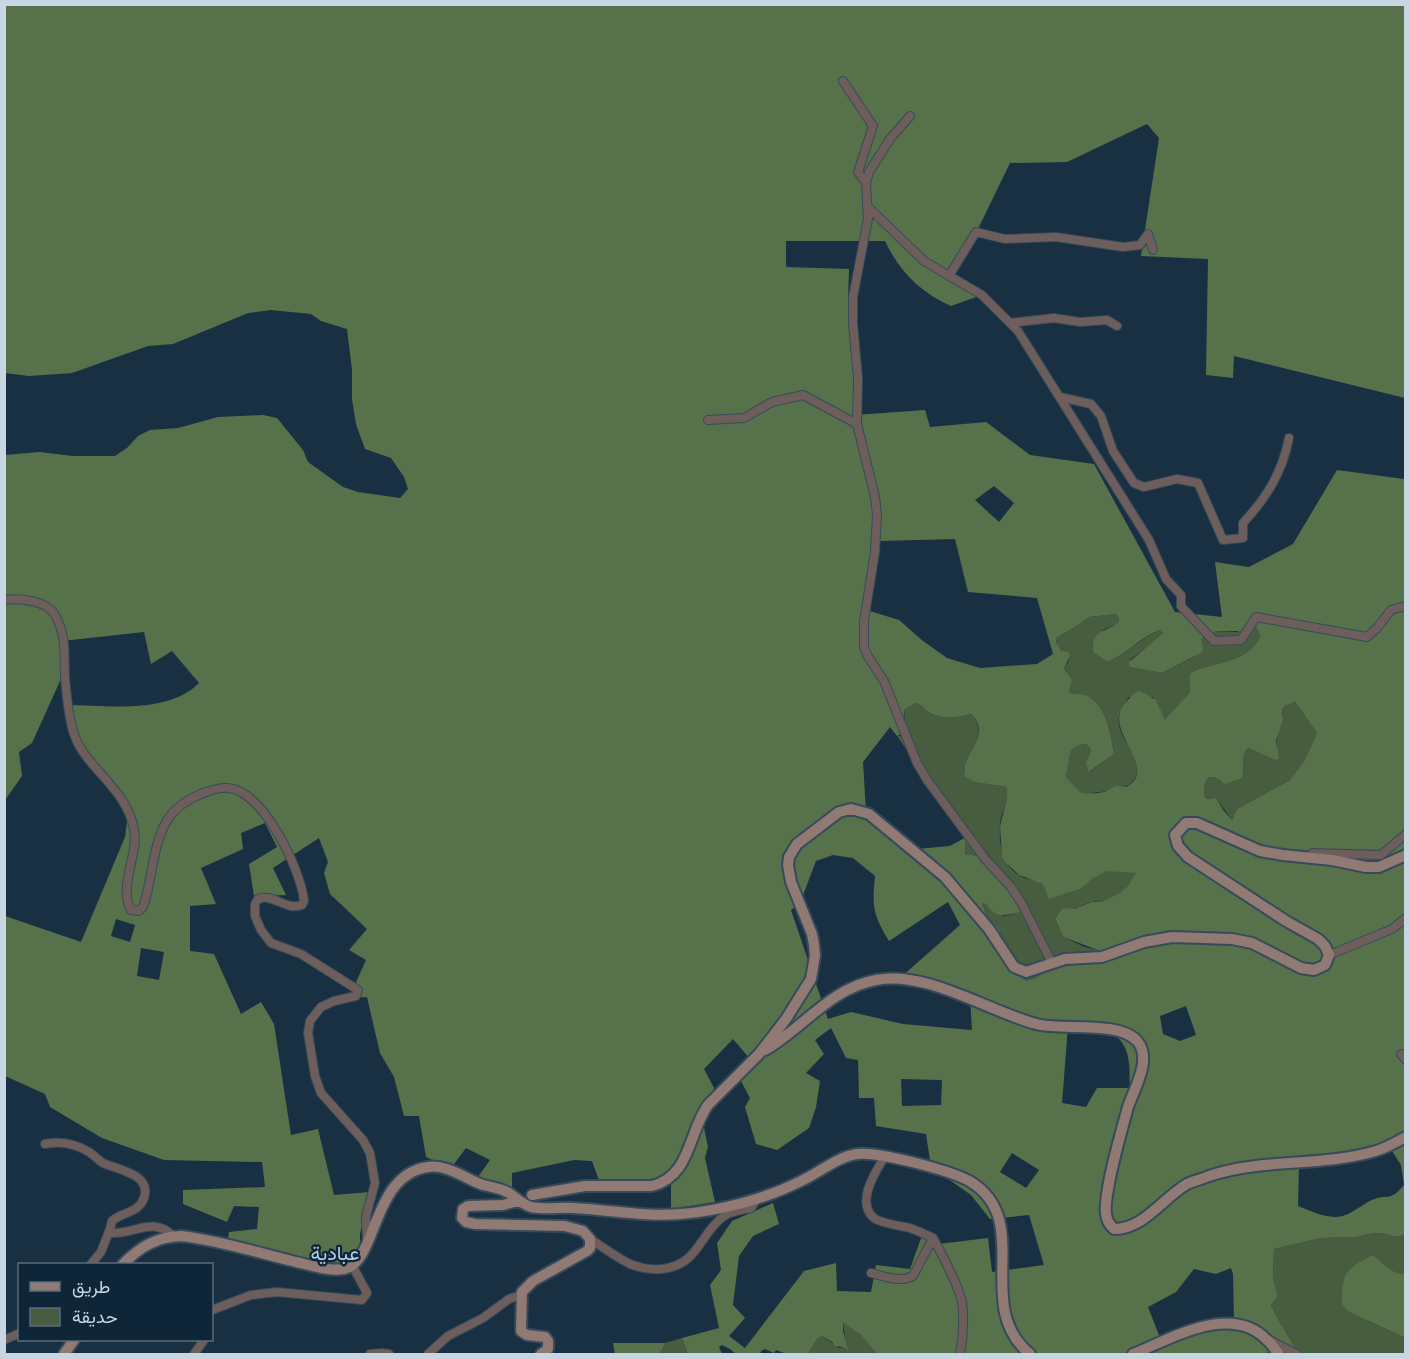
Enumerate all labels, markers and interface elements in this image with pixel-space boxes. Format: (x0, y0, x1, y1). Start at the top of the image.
district label: عبادية (311, 1239, 359, 1266)
legend (18, 1263, 213, 1341)
text: طريق (72, 1274, 110, 1298)
text: حديقة (72, 1304, 118, 1328)

